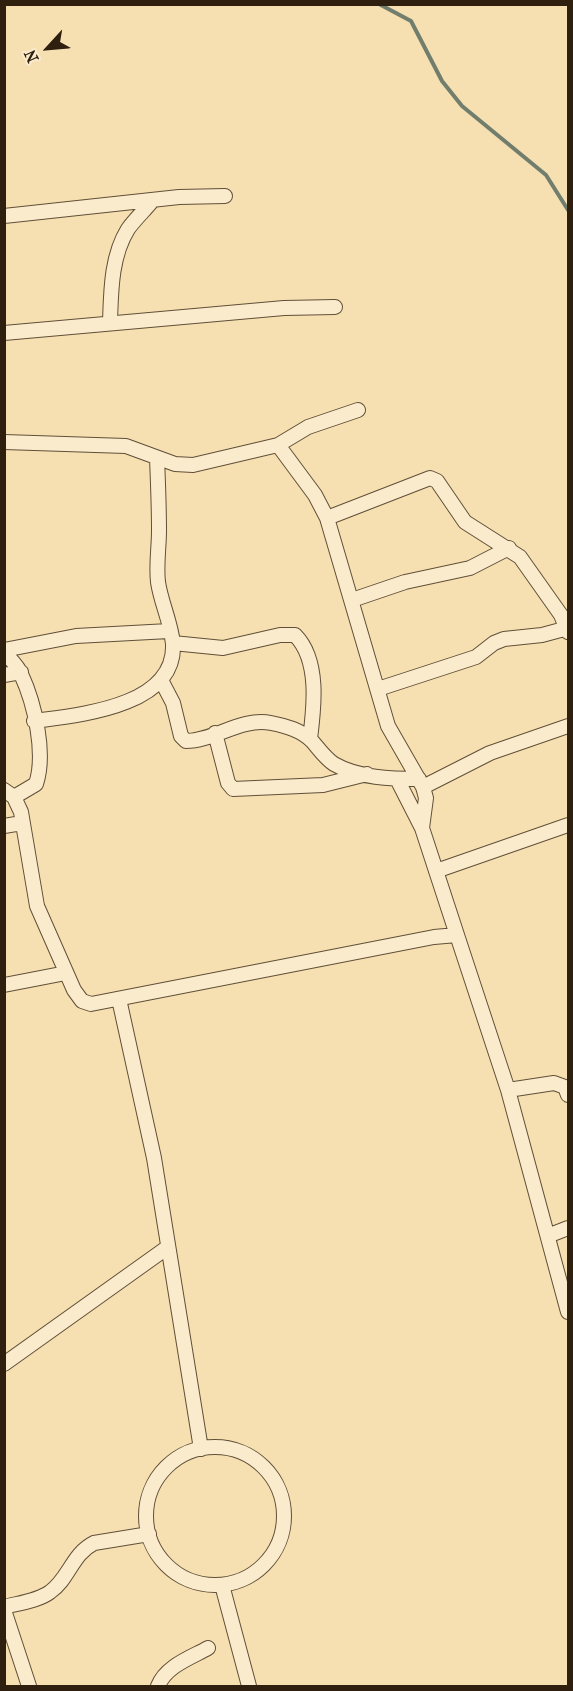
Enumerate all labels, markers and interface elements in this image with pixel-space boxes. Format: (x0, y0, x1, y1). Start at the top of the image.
north arrow (18, 18, 78, 78)
text: N (20, 46, 43, 66)

